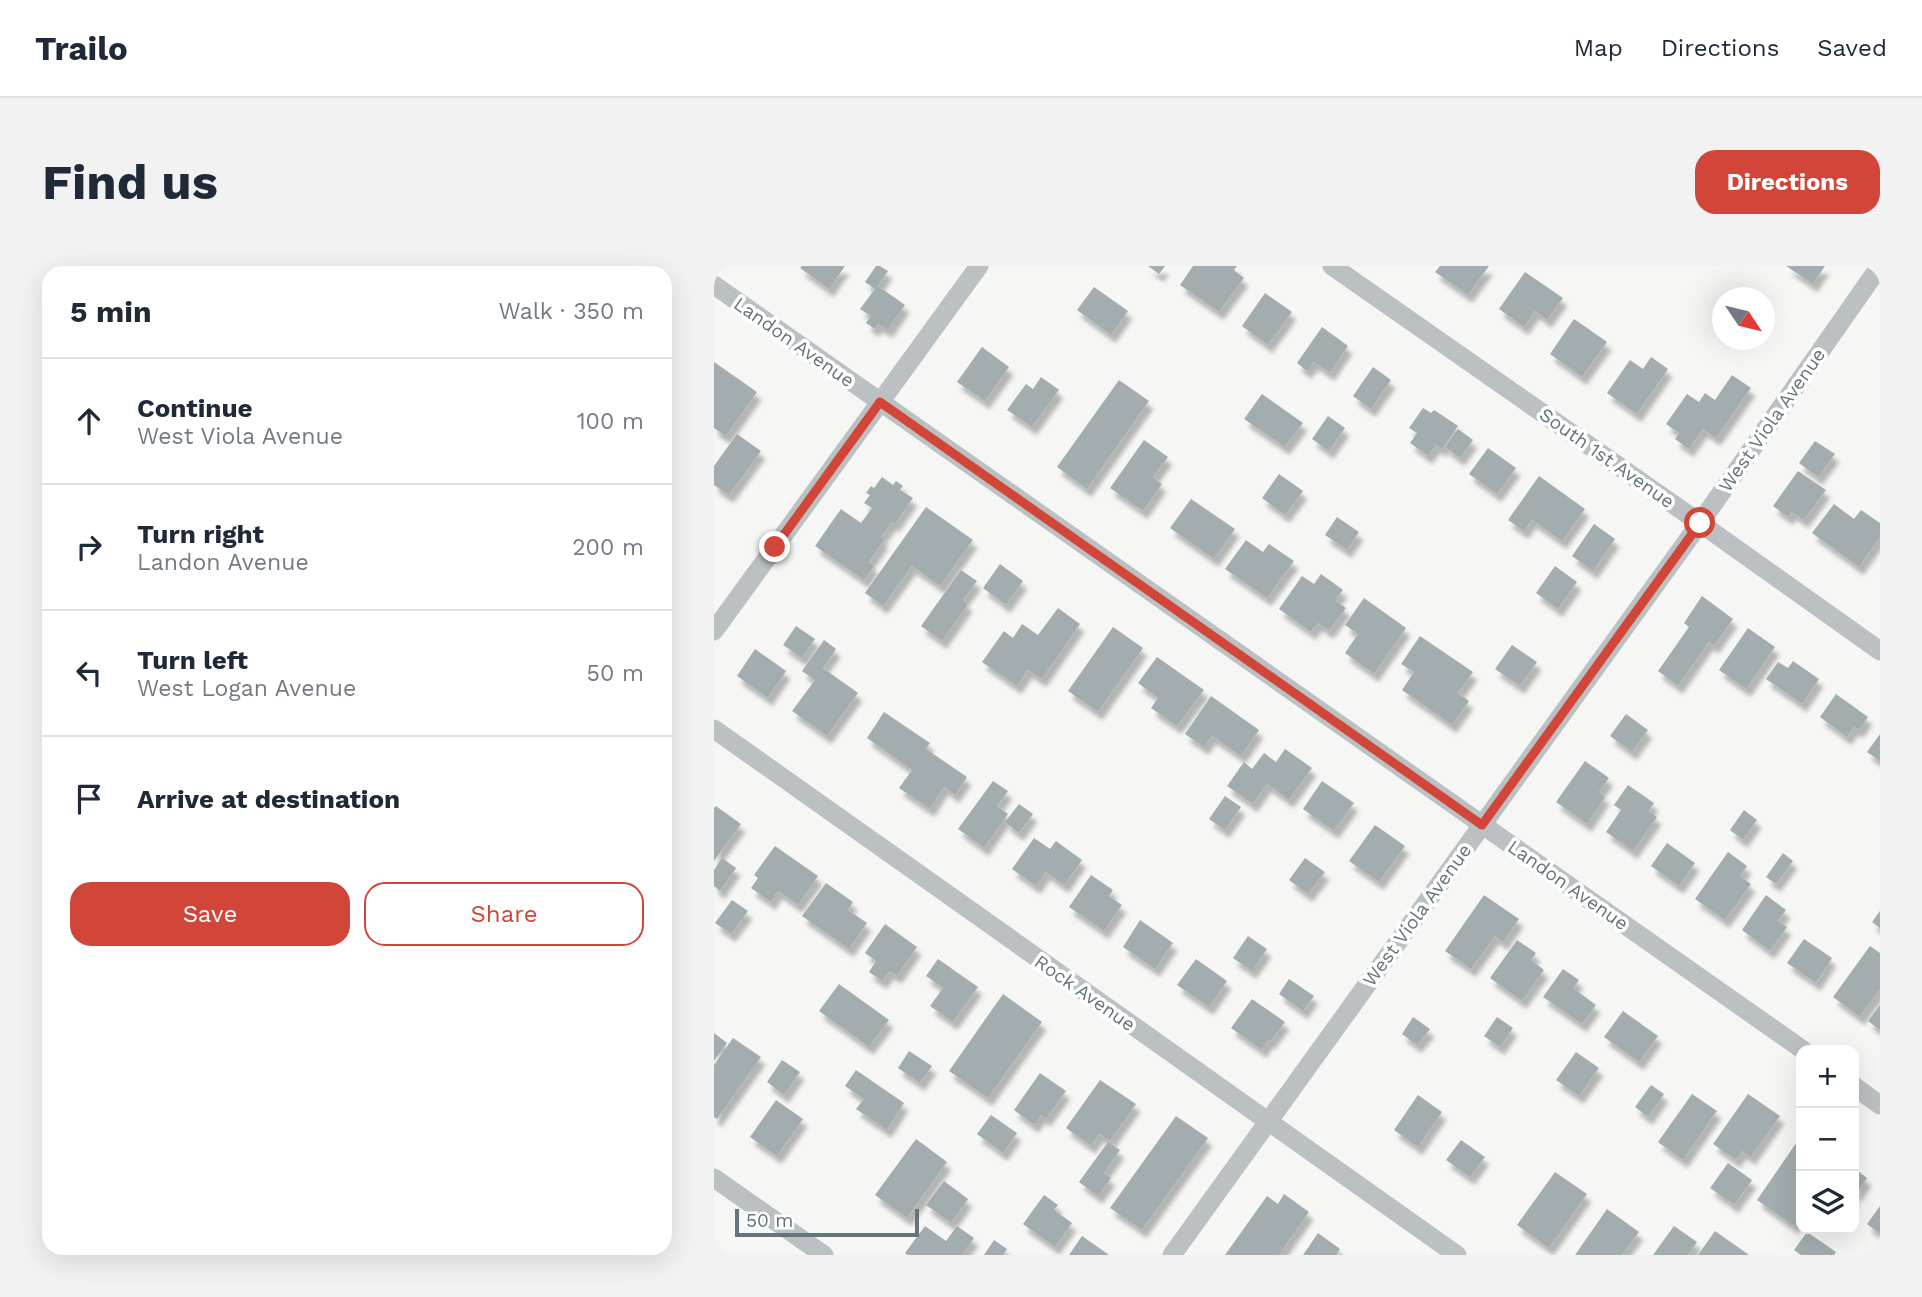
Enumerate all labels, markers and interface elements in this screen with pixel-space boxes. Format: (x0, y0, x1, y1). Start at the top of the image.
text: Trailo (35, 29, 128, 68)
text: Map (1574, 34, 1623, 62)
text: Directions (1661, 34, 1779, 62)
text: Saved (1817, 34, 1887, 62)
button: Directions (1695, 150, 1880, 214)
text: Find us (42, 153, 218, 211)
north arrow (1712, 287, 1775, 350)
street label: Landon Avenue (729, 292, 859, 392)
text: 5 min (70, 294, 152, 329)
text: Walk · 350 m (498, 298, 644, 325)
street label: West Viola Avenue (1714, 344, 1830, 496)
text: Continue (137, 393, 253, 423)
icon: ahead (70, 402, 108, 440)
street label: South 1st Avenue (1535, 403, 1679, 513)
text: 100 m (577, 408, 644, 435)
text: West Viola Avenue (137, 423, 343, 450)
route start (1684, 507, 1715, 538)
text: Turn right (137, 519, 264, 549)
icon: right (70, 528, 108, 566)
route end (759, 531, 790, 562)
text: 200 m (572, 534, 644, 561)
text: Landon Avenue (137, 549, 309, 576)
text: Turn left (137, 645, 248, 675)
icon: left (70, 654, 108, 692)
text: 50 m (587, 660, 644, 687)
text: West Logan Avenue (137, 675, 356, 702)
icon: arrive (70, 780, 108, 818)
text: Arrive at destination (137, 784, 400, 814)
street label: Landon Avenue (1503, 835, 1633, 935)
street label: West Viola Avenue (1358, 839, 1476, 991)
button: Save (70, 882, 350, 946)
button: Share (364, 882, 644, 946)
street label: Rock Avenue (1030, 950, 1140, 1036)
map controls (1796, 1045, 1859, 1234)
button: + (1796, 1045, 1859, 1108)
button: − (1796, 1108, 1859, 1171)
button: layers (1796, 1171, 1859, 1234)
scale bar (735, 1206, 919, 1238)
text: 50 m (746, 1209, 793, 1232)

